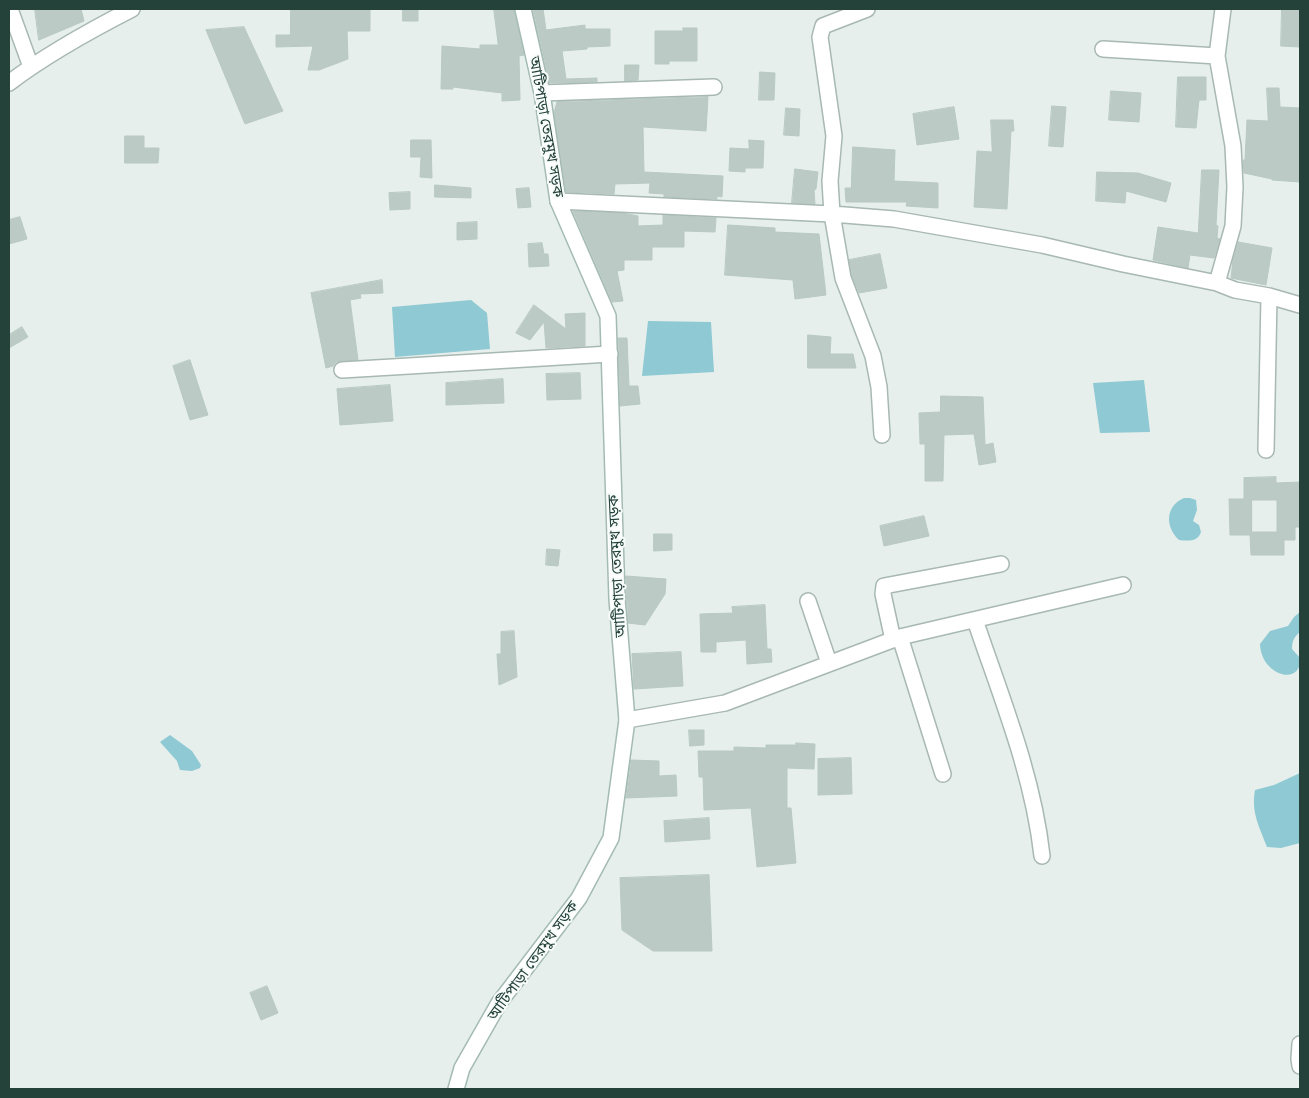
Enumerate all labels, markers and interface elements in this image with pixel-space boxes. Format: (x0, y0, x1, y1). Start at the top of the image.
street label: আটিপাড়া তেরমুখ সড়ক (525, 55, 567, 199)
street label: আটিপাড়া তেরমুখ সড়ক (604, 494, 630, 638)
street label: আটিপাড়া তেরমুখ সড়ক (484, 898, 582, 1024)

